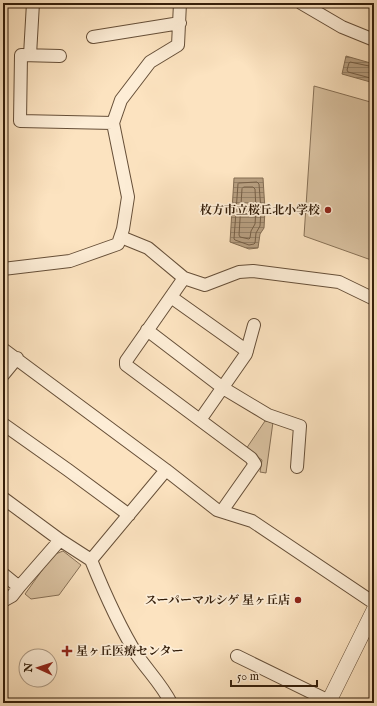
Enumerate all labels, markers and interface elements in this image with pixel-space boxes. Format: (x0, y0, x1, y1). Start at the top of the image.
place label: 枚方市立桜丘北小学校 (200, 203, 320, 218)
marker: 枚方市立桜丘北小学校 (323, 205, 333, 215)
place label: スーパーマルシゲ 星ヶ丘店 (145, 593, 290, 608)
marker: スーパーマルシゲ 星ヶ丘店 (293, 595, 303, 605)
place label: 星ヶ丘医療センター (76, 644, 184, 659)
marker: 星ヶ丘医療センター (61, 645, 73, 657)
north arrow (18, 648, 58, 688)
text: N (22, 662, 36, 674)
scale bar (231, 662, 317, 688)
text: 50 m (237, 669, 259, 684)

